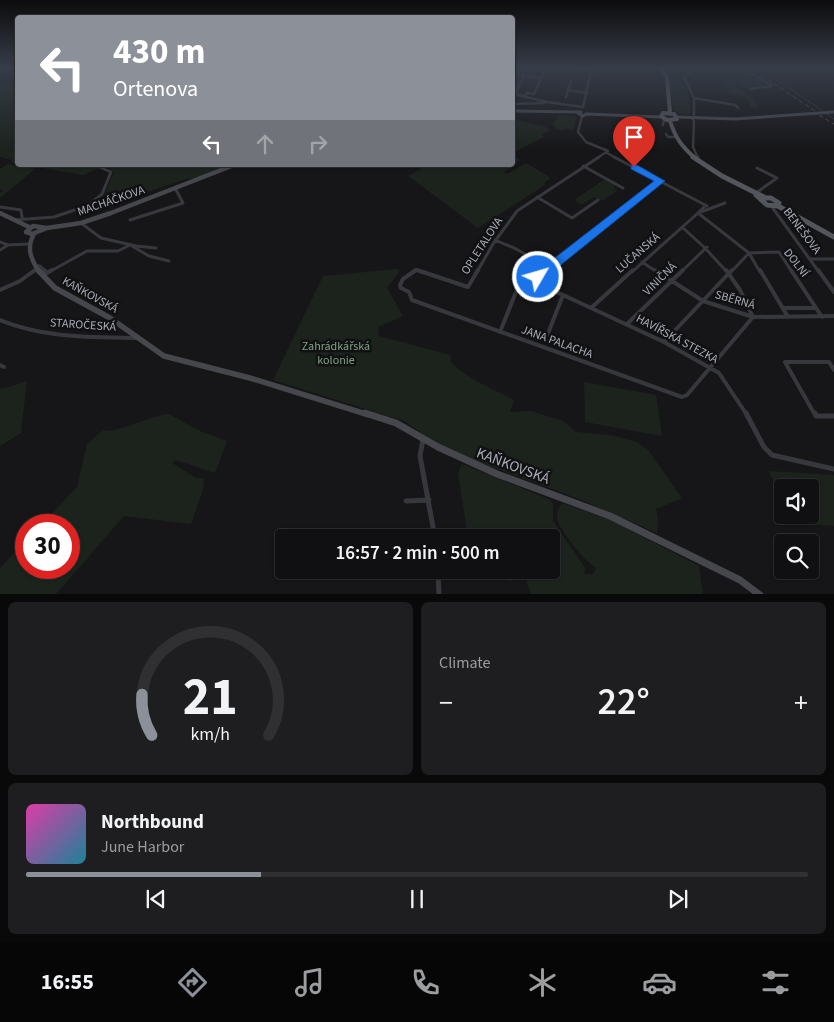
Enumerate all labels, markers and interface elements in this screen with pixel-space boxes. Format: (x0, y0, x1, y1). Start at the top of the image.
text: 430 m (113, 27, 205, 77)
icon: left (30, 35, 95, 100)
text: Ortenova (113, 73, 198, 105)
pin (613, 116, 655, 167)
icon: arrive (620, 123, 648, 151)
icon: left (198, 130, 226, 158)
icon: ahead (251, 130, 279, 158)
icon: right (304, 130, 332, 158)
street label: MACHÁČKOVA (75, 181, 147, 220)
street label: BENEŠOVA (779, 204, 825, 258)
street label: OPLETALOVA (457, 214, 507, 278)
street label: LUČANSKÁ (612, 229, 664, 277)
street label: DOLNÍ (779, 245, 813, 282)
position arrow (511, 250, 563, 302)
street label: VINIČNÁ (639, 258, 681, 299)
street label: KAŇKOVSKÁ (59, 273, 121, 318)
street label: SBĚRNÁ (713, 286, 757, 314)
street label: HAVÍŘSKÁ STEZKA (633, 310, 722, 368)
street label: STAROČESKÁ (49, 314, 117, 336)
street label: JANA PALACHA (519, 321, 596, 363)
park label: Zahrádkářská kolonie (302, 338, 370, 369)
street label: KAŇKOVSKÁ (473, 442, 553, 490)
map controls (774, 479, 819, 579)
button: sound (774, 479, 819, 524)
speed limit sign: 30 (15, 514, 80, 579)
button: search (774, 534, 819, 579)
text: 16:57 · 2 min · 500 m (335, 540, 500, 567)
text: Climate (439, 652, 490, 674)
text: 21 (183, 661, 238, 735)
text: 22° (597, 675, 650, 729)
text: − (439, 683, 453, 723)
text: + (794, 683, 808, 723)
text: km/h (191, 722, 230, 747)
text: Northbound (101, 809, 204, 836)
text: June Harbor (101, 836, 184, 858)
icon: previous (142, 885, 170, 913)
icon: pause (403, 885, 431, 913)
icon: next (664, 885, 692, 913)
icon: directions (175, 965, 210, 1000)
icon: music (292, 965, 327, 1000)
icon: phone (408, 965, 443, 1000)
icon: climate (525, 965, 560, 1000)
icon: car (642, 965, 677, 1000)
icon: filters (758, 965, 793, 1000)
text: 16:55 (41, 966, 94, 998)

